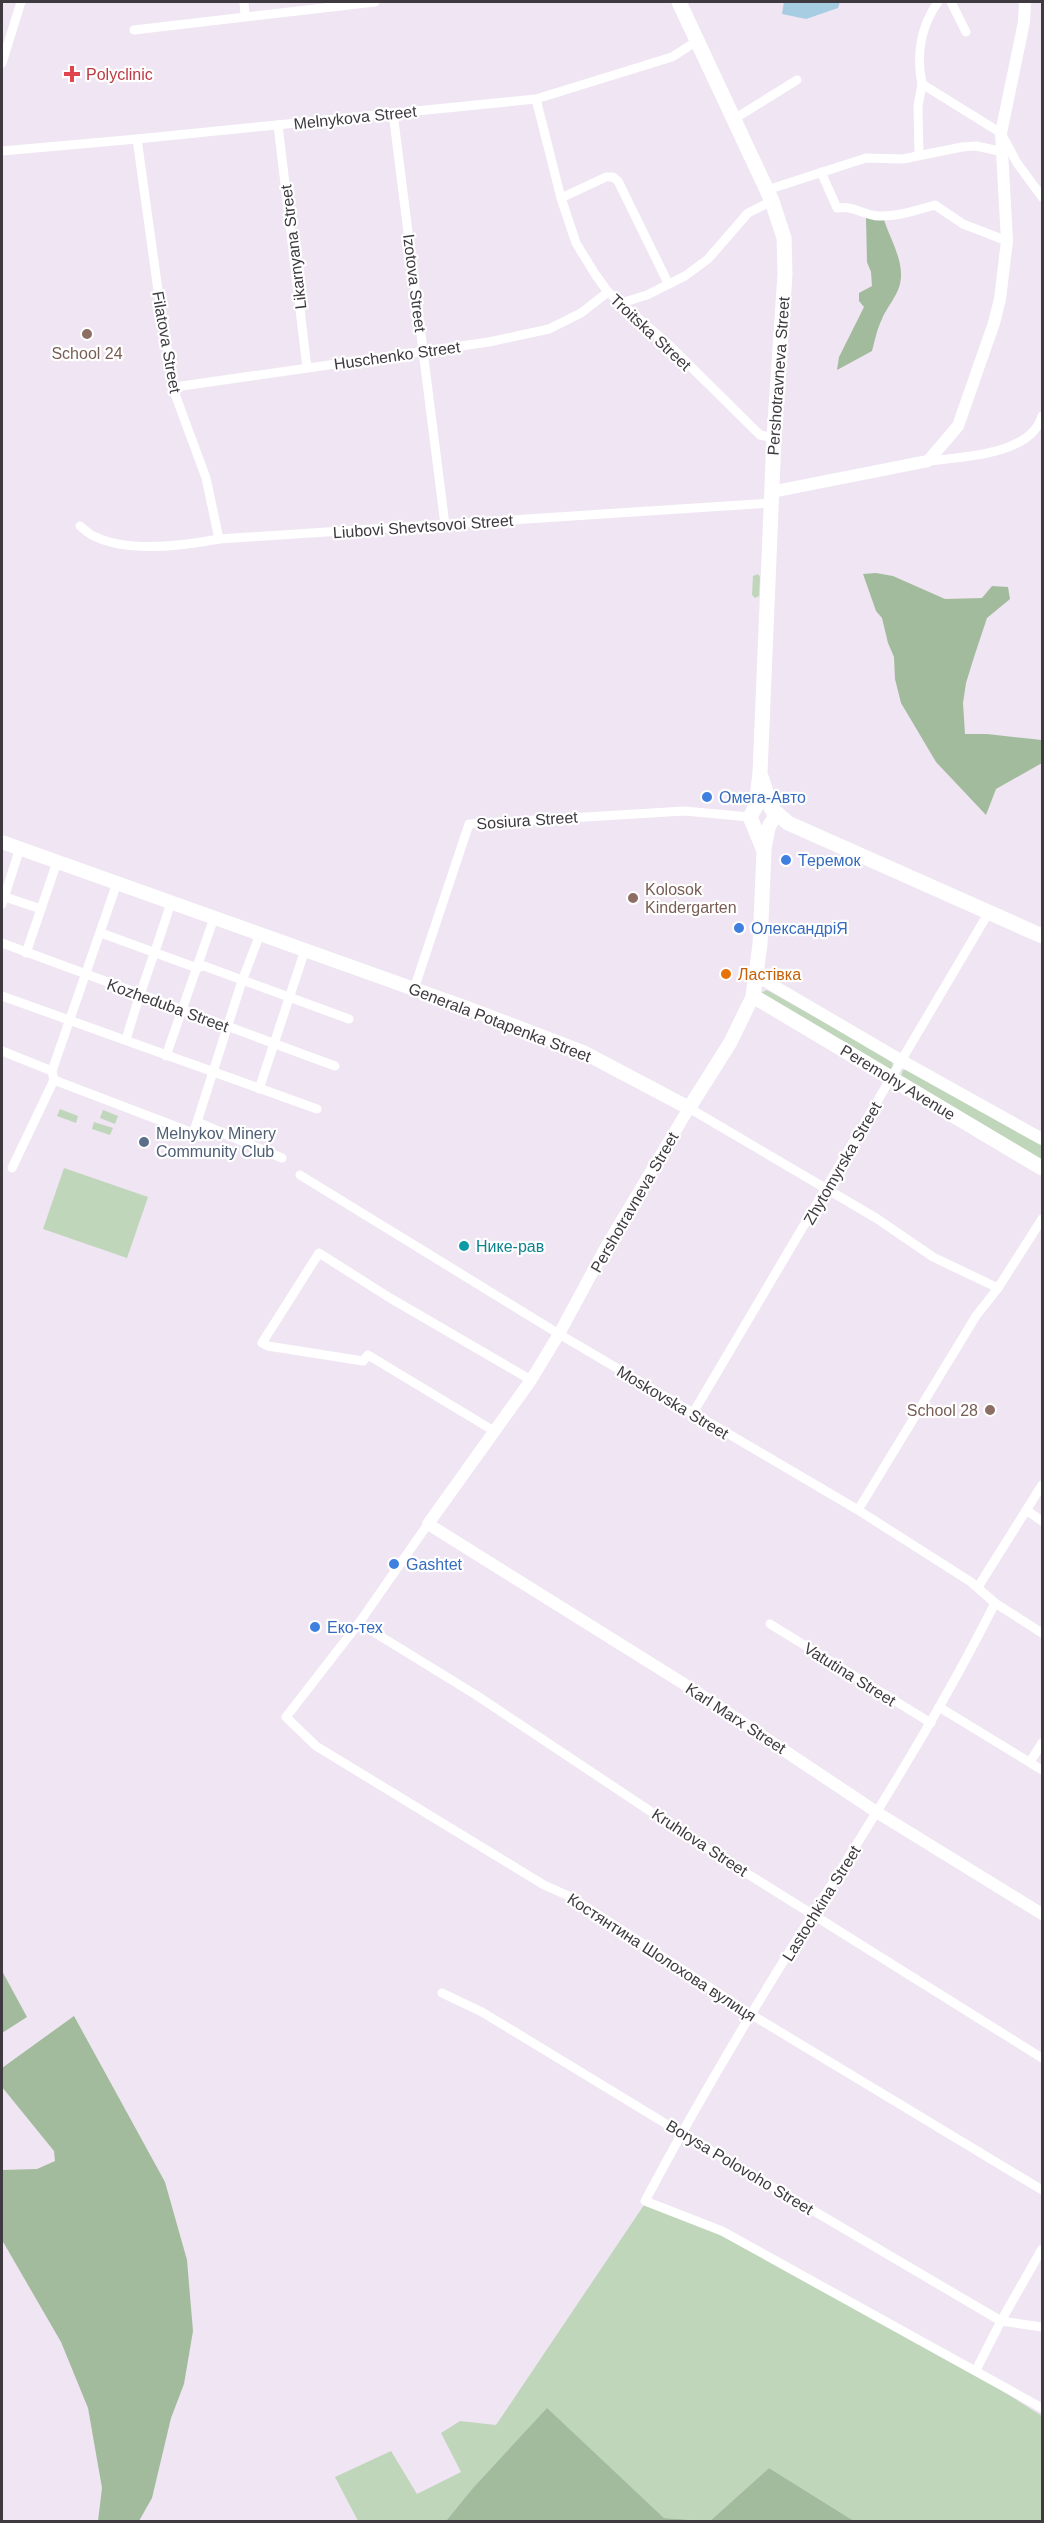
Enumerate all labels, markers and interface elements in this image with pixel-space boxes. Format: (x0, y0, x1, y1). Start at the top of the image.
marker: Polyclinic (63, 65, 81, 83)
place label: Polyclinic (86, 66, 153, 83)
street label: Melnykova Street (293, 103, 418, 132)
street label: Likarnyana Street (277, 183, 310, 310)
street label: Izotova Street (400, 233, 429, 334)
street label: Filatova Street (149, 290, 184, 395)
street label: Troitska Street (607, 291, 695, 374)
street label: Pershotravneva Street (764, 295, 793, 456)
marker: School 24 (80, 327, 94, 341)
street label: Huschenko Street (333, 338, 462, 373)
place label: School 24 (51, 345, 123, 362)
street label: Liubovi Shevtsovoi Street (332, 512, 514, 541)
place label: Омега-Авто (719, 789, 806, 806)
marker: Омега-Авто (700, 790, 714, 804)
street label: Sosiura Street (476, 808, 579, 833)
place label: Теремок (798, 852, 861, 869)
marker: Теремок (779, 853, 793, 867)
place label: Kolosok Kindergarten (645, 881, 737, 916)
marker: Kolosok Kindergarten (626, 891, 640, 905)
place label: ОлександріЯ (751, 920, 848, 937)
marker: ОлександріЯ (732, 921, 746, 935)
place label: Ластівка (738, 966, 801, 983)
marker: Ластівка (719, 967, 733, 981)
street label: Kozheduba Street (105, 976, 231, 1036)
street label: Generala Potapenka Street (406, 980, 594, 1065)
street label: Peremohy Avenue (837, 1042, 958, 1123)
street label: Zhytomyrska Street (800, 1098, 885, 1228)
place label: Melnykov Minery Community Club (156, 1125, 276, 1160)
street label: Pershotravneva Street (587, 1129, 682, 1275)
marker: Melnykov Minery Community Club (137, 1135, 151, 1149)
place label: Нике-рав (476, 1238, 544, 1255)
marker: Нике-рав (457, 1239, 471, 1253)
street label: Moskovska Street (614, 1362, 732, 1443)
place label: School 28 (907, 1402, 978, 1419)
marker: School 28 (983, 1403, 997, 1417)
place label: Gashtet (406, 1556, 463, 1573)
marker: Gashtet (387, 1557, 401, 1571)
place label: Еко-тех (327, 1619, 383, 1636)
marker: Еко-тех (308, 1620, 322, 1634)
street label: Vatutina Street (801, 1639, 899, 1710)
street label: Karl Marx Street (683, 1680, 789, 1757)
street label: Kruhlova Street (649, 1805, 751, 1880)
street label: Lastochkina Street (779, 1842, 864, 1964)
street label: Костянтина Шолохова вулиця (564, 1890, 759, 2025)
street label: Borysa Polovoho Street (663, 2117, 817, 2218)

